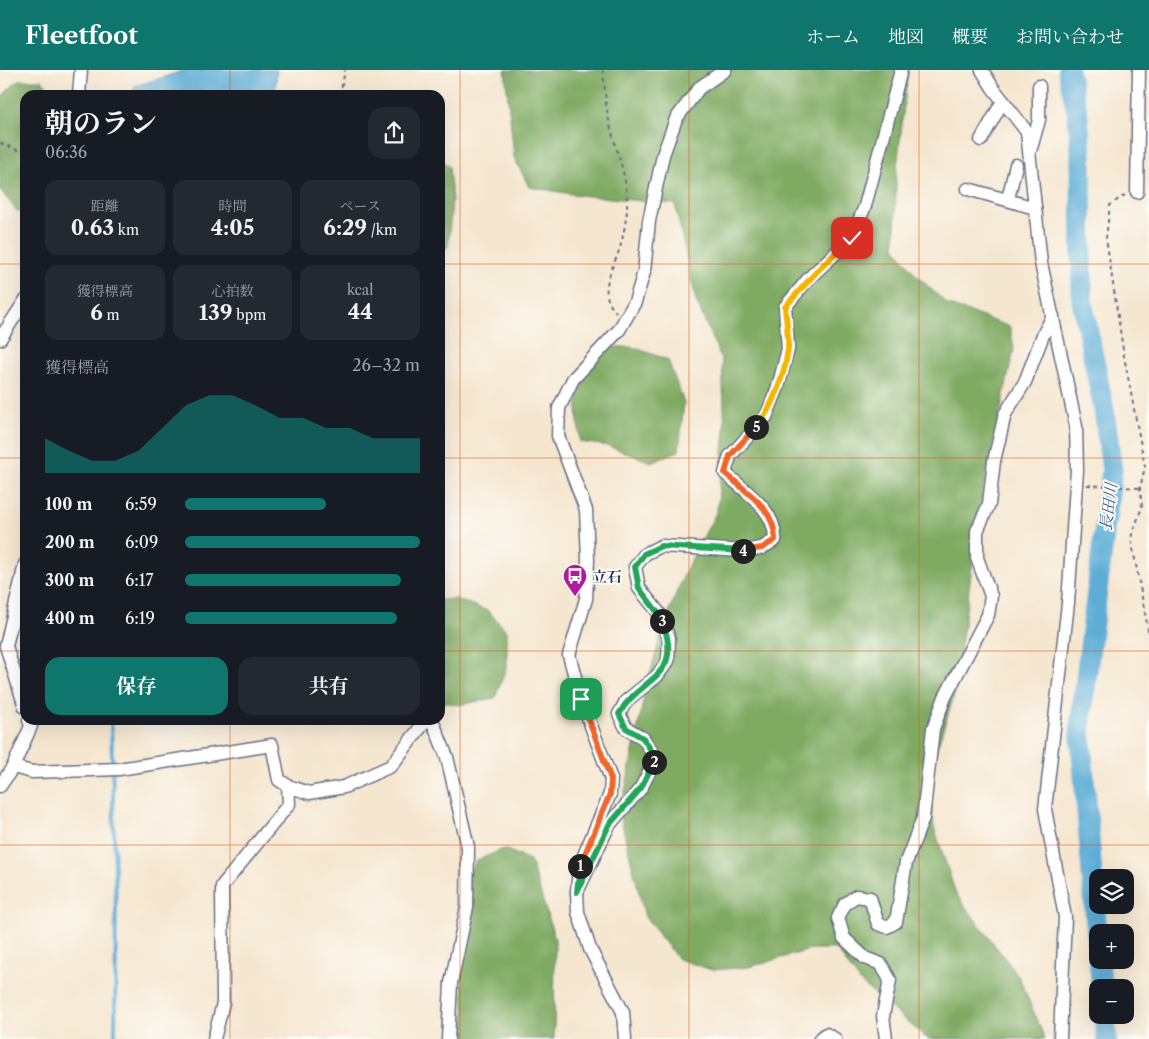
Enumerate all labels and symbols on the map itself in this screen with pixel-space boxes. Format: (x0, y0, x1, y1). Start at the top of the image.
pin (831, 217, 873, 259)
pin: 5 (744, 414, 768, 440)
water label: 長田川 (1095, 480, 1121, 532)
pin: 4 (730, 538, 756, 564)
bus stop icon: 立石 (562, 563, 588, 597)
place label: 立石 (592, 567, 622, 586)
pin: 3 (650, 608, 674, 634)
pin (560, 678, 602, 720)
pin: 2 (642, 750, 666, 774)
pin: 1 (568, 854, 592, 878)

